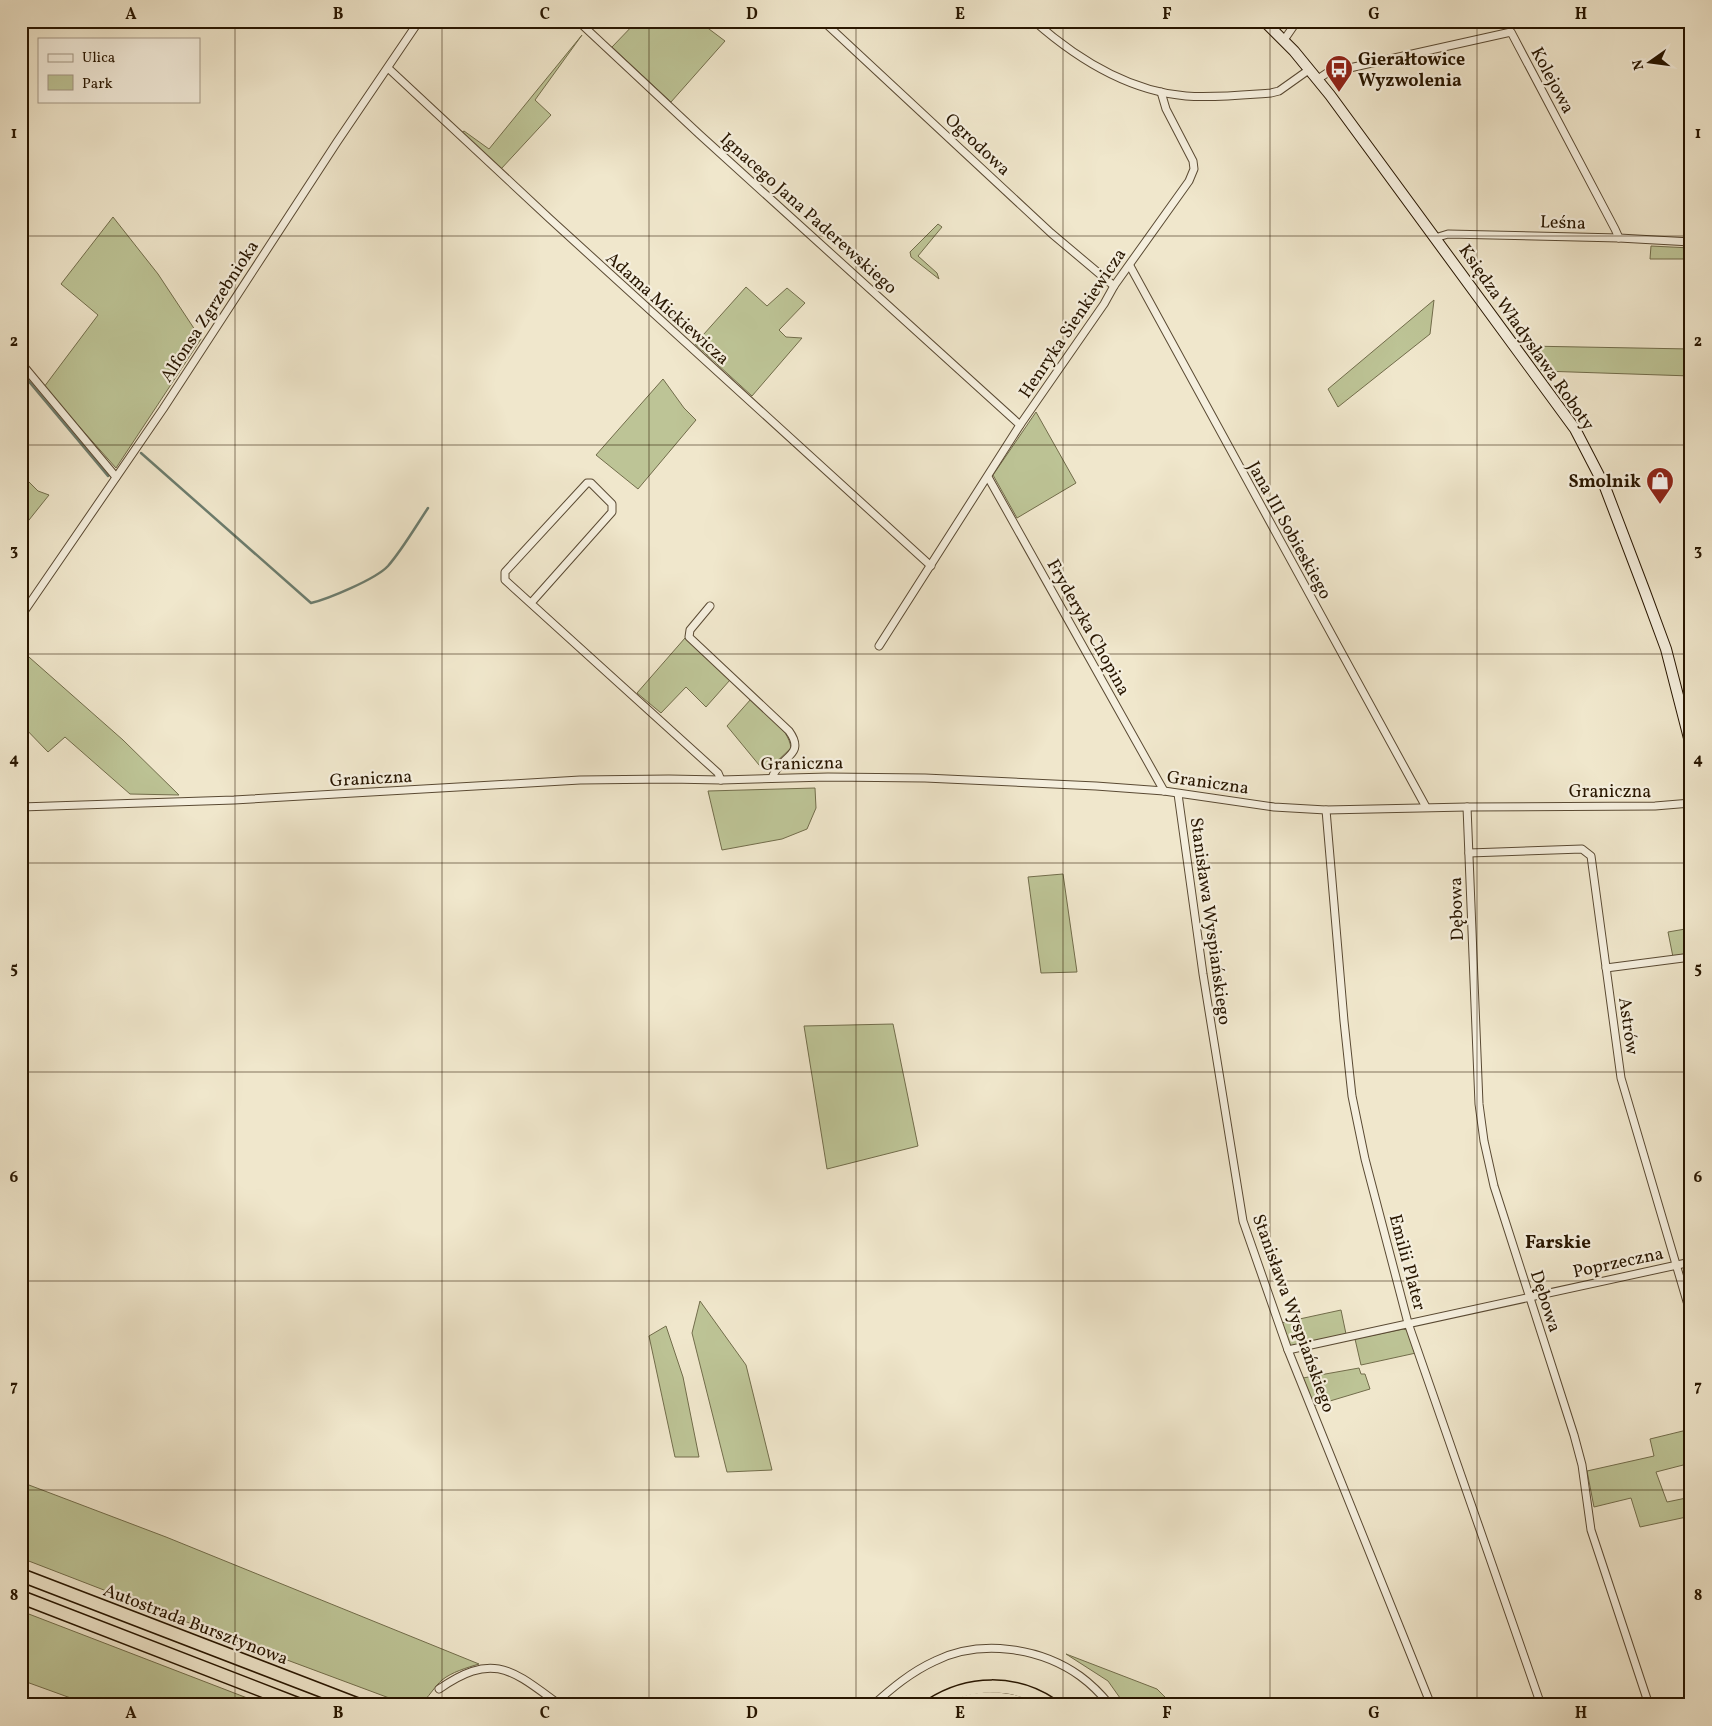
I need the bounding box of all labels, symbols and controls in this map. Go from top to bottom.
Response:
text: A [125,4,137,26]
text: B [333,4,344,26]
text: C [540,4,550,26]
text: D [746,4,758,26]
text: E [955,4,965,26]
text: F [1162,4,1172,26]
text: G [1368,4,1380,26]
text: H [1575,4,1587,26]
legend [38,38,200,102]
north arrow [1624,38,1674,88]
street label: Kolejowa [1524,43,1580,118]
text: Ulica [82,48,115,69]
place label: Gierałtowice Wyzwolenia [1358,48,1465,94]
bus stop icon: Gierałtowice Wyzwolenia [1324,54,1354,93]
text: N [1628,58,1649,72]
text: Park [82,74,113,95]
street label: Ogrodowa [938,108,1015,182]
text: 1 [11,123,17,145]
text: 1 [1695,123,1701,145]
street label: Ignacego Jana Paderewskiego [714,128,902,301]
street label: Leśna [1540,210,1586,237]
street label: Alfonsa Zgrzebnioka [155,236,266,388]
street label: Księdza Władysława Roboty [1452,240,1600,436]
street label: Henryka Sienkiewicza [1014,244,1133,404]
street label: Adama Mickiewicza [600,247,734,372]
text: 2 [10,331,18,353]
text: 2 [1694,331,1702,353]
street label: Jana III Sobieskiego [1240,457,1337,604]
shop icon: Smolnik [1645,466,1675,505]
place label: Smolnik [1568,470,1641,495]
text: 3 [10,540,18,562]
text: 3 [1694,540,1702,562]
street label: Fryderyka Chopina [1040,555,1136,701]
text: 4 [9,749,19,771]
text: 4 [1693,749,1703,771]
street label: Graniczna [761,751,844,778]
street label: Graniczna [329,765,413,794]
street label: Graniczna [1165,765,1250,802]
street label: Graniczna [1569,780,1651,805]
street label: Stanisława Wyspiańskiego [1183,816,1236,1027]
street label: Dębowa [1444,877,1471,941]
text: 5 [10,958,18,980]
text: 5 [1694,958,1702,980]
street label: Astrów [1611,996,1644,1057]
text: 6 [10,1167,19,1189]
text: 6 [1694,1167,1703,1189]
street label: Stanisława Wyspiańskiego [1245,1211,1340,1416]
street label: Emilii Plater [1382,1211,1432,1314]
district label: Farskie [1525,1230,1591,1256]
street label: Poprzeczna [1571,1242,1666,1285]
street label: Dębowa [1523,1267,1566,1336]
text: 7 [10,1376,18,1398]
text: 7 [1694,1376,1702,1398]
street label: Autostrada Bursztynowa [99,1579,292,1672]
text: 8 [10,1585,18,1607]
text: 8 [1694,1585,1702,1607]
text: A [125,1703,137,1725]
text: B [333,1703,344,1725]
text: C [540,1703,550,1725]
text: D [746,1703,758,1725]
text: E [955,1703,965,1725]
text: F [1162,1703,1172,1725]
text: G [1368,1703,1380,1725]
text: H [1575,1703,1587,1725]

